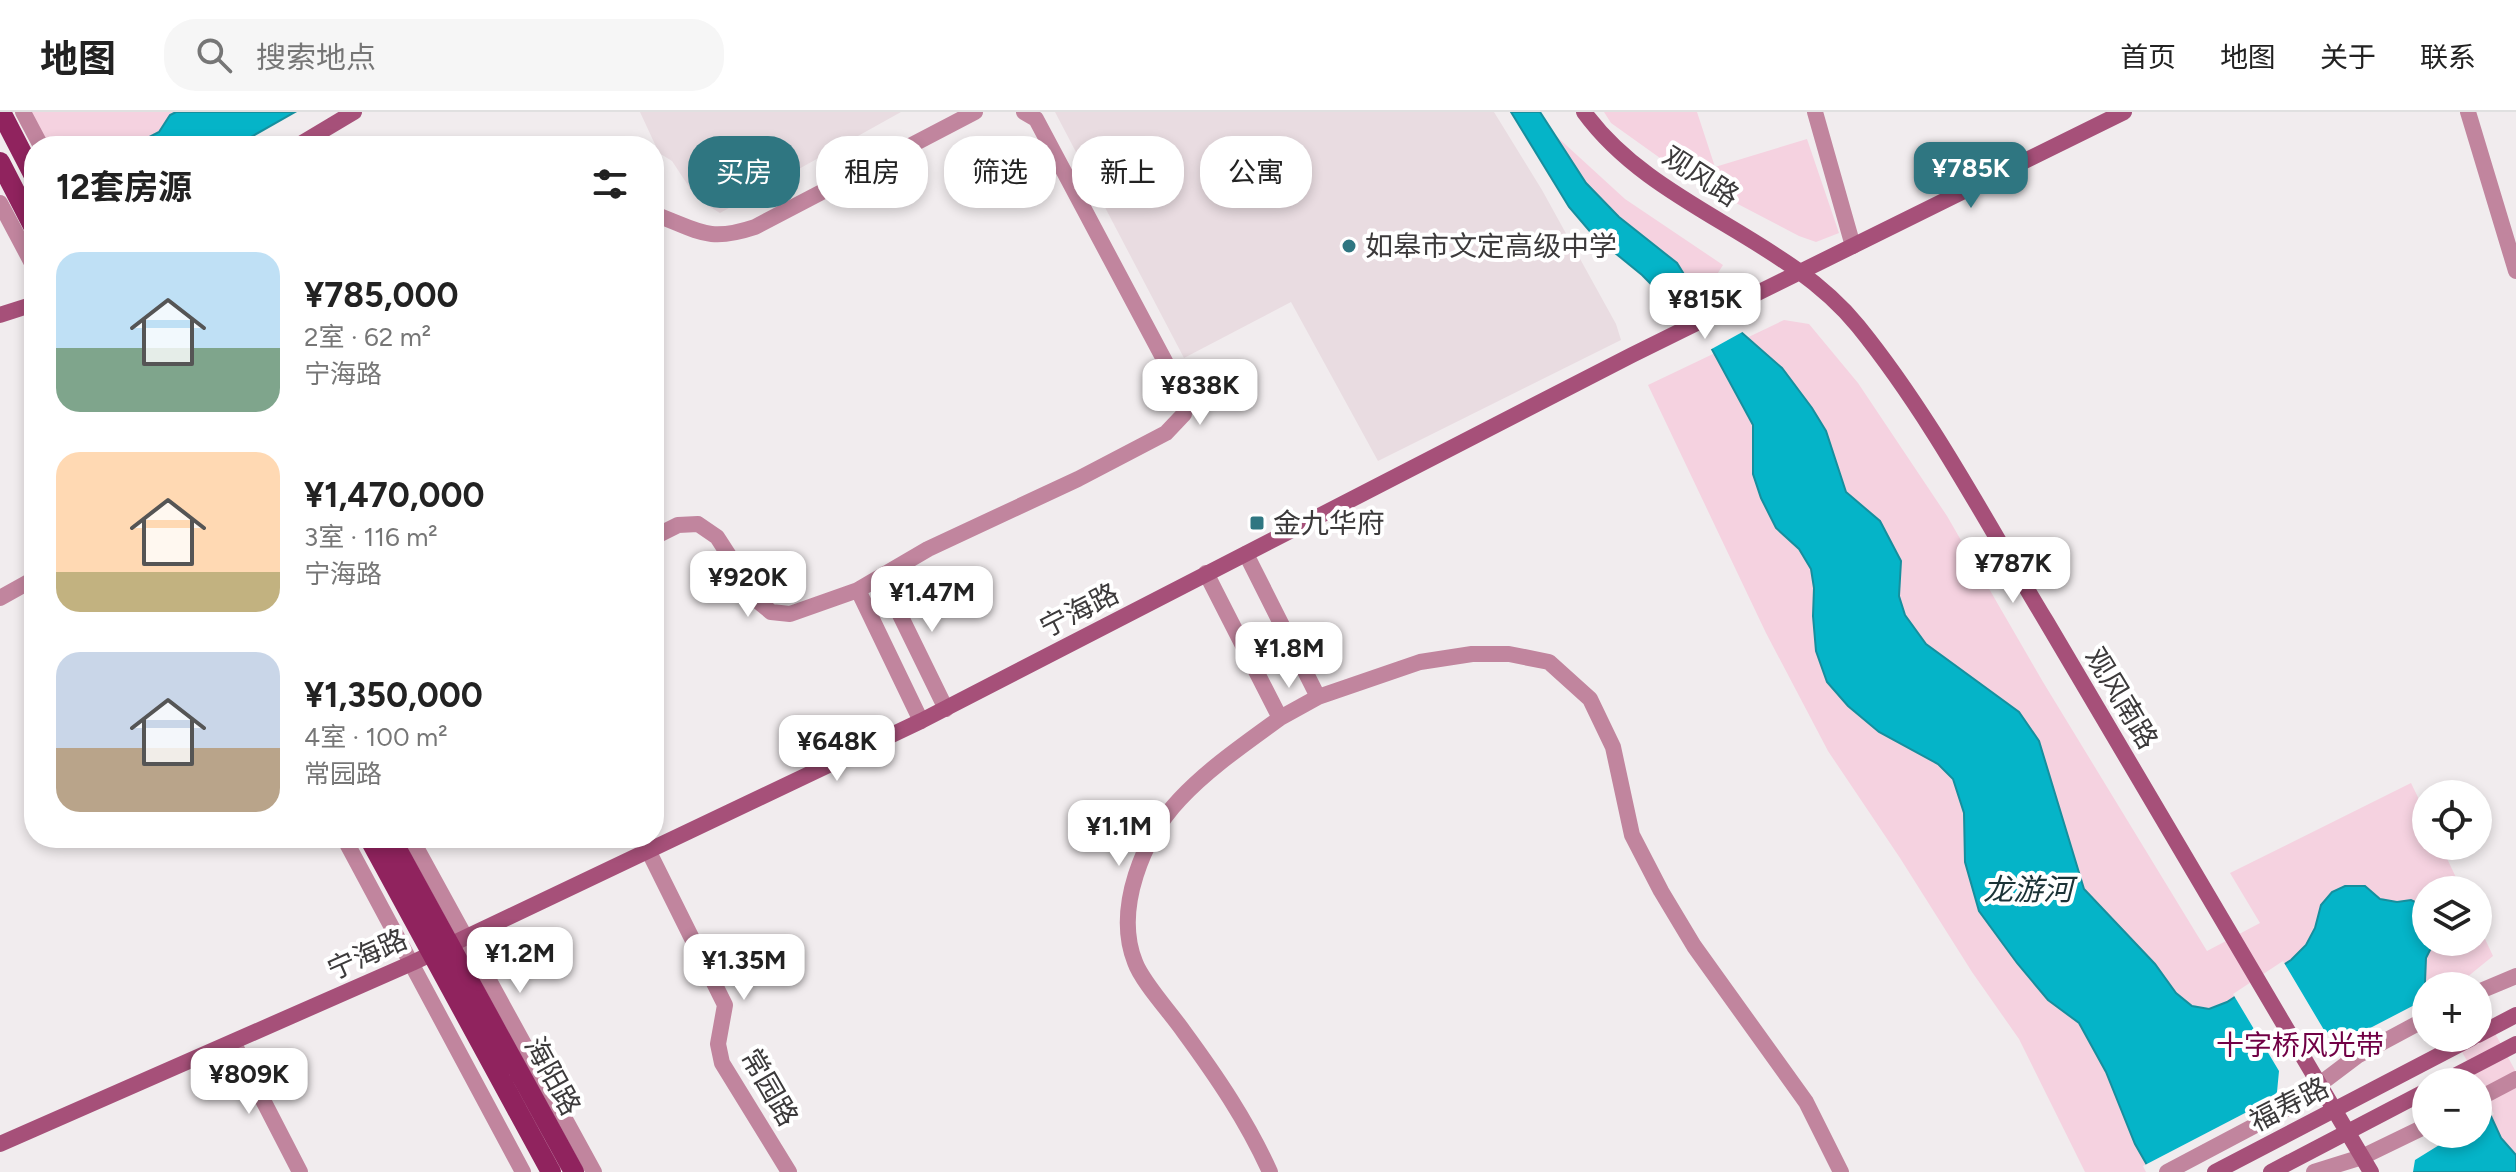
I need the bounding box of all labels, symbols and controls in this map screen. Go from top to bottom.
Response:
search box [164,19,724,91]
icon: search [192,33,236,77]
text: 地图 [40,36,116,82]
text: 搜索地点 [256,39,376,76]
text: 首页 [2120,40,2176,74]
text: 地图 [2220,40,2276,74]
text: 关于 [2320,40,2376,74]
text: 联系 [2420,40,2476,74]
chip: 买房 [688,136,800,208]
chip: 租房 [816,136,928,208]
chip: 筛选 [944,136,1056,208]
chip: 新上 [1072,136,1184,208]
chip: 公寓 [1200,136,1312,208]
street label: 观风路 [1657,139,1745,213]
pin: ¥785K [1915,142,2027,210]
text: ¥785K [1932,152,2010,184]
icon: filters [588,162,632,206]
text: 12套房源 [56,167,192,208]
place label: 如皋市文定高级中学 [1365,229,1617,263]
marker: 如皋市文定高级中学 [1340,237,1358,255]
pin: ¥815K [1649,273,1761,341]
text: ¥785,000 [304,275,459,316]
text: ¥815K [1668,283,1742,315]
icon: home [120,284,216,380]
text: 2室 · 62 m² [304,321,431,353]
text: 宁海路 [304,358,382,390]
pin: ¥838K [1144,359,1256,427]
text: ¥838K [1160,369,1240,401]
text: ¥1,470,000 [304,475,485,516]
icon: home [120,484,216,580]
place label: 金九华府 [1273,506,1385,540]
marker: 金九华府 [1248,514,1266,532]
text: 3室 · 116 m² [304,521,438,553]
pin: ¥787K [1957,537,2069,605]
text: ¥787K [1974,547,2052,579]
pin: ¥920K [692,551,804,619]
text: 宁海路 [304,558,382,590]
text: ¥920K [708,561,788,593]
pin: ¥1.47M [867,566,997,634]
text: ¥1.47M [889,576,975,608]
street label: 宁海路 [1034,576,1124,644]
pin: ¥1.8M [1233,622,1345,690]
text: ¥1.8M [1253,632,1325,664]
street label: 观风南路 [2079,641,2165,755]
text: ¥1,350,000 [304,675,483,716]
icon: home [120,684,216,780]
pin: ¥648K [781,715,893,783]
text: 4室 · 100 m² [304,721,448,753]
text: ¥648K [797,725,877,757]
text: 常园路 [304,758,382,790]
map controls [2412,780,2492,1148]
button: locate [2412,780,2492,860]
pin: ¥1.1M [1063,800,1175,868]
text: ¥1.1M [1086,810,1152,842]
water label: 龙游河 [1983,871,2078,908]
button: layers [2412,876,2492,956]
street label: 宁海路 [322,921,412,987]
pin: ¥1.2M [464,927,576,995]
pin: ¥1.35M [679,934,809,1002]
text: ¥1.2M [485,937,555,969]
text: ¥1.35M [702,944,786,976]
button: + [2412,972,2492,1052]
park label: 十字桥风光带 [2216,1028,2384,1062]
street label: 海阳路 [518,1031,588,1121]
street label: 常园路 [734,1042,806,1132]
pin: ¥809K [193,1048,305,1116]
text: ¥809K [209,1058,289,1090]
button: − [2412,1068,2492,1148]
street label: 福寿路 [2244,1070,2334,1138]

